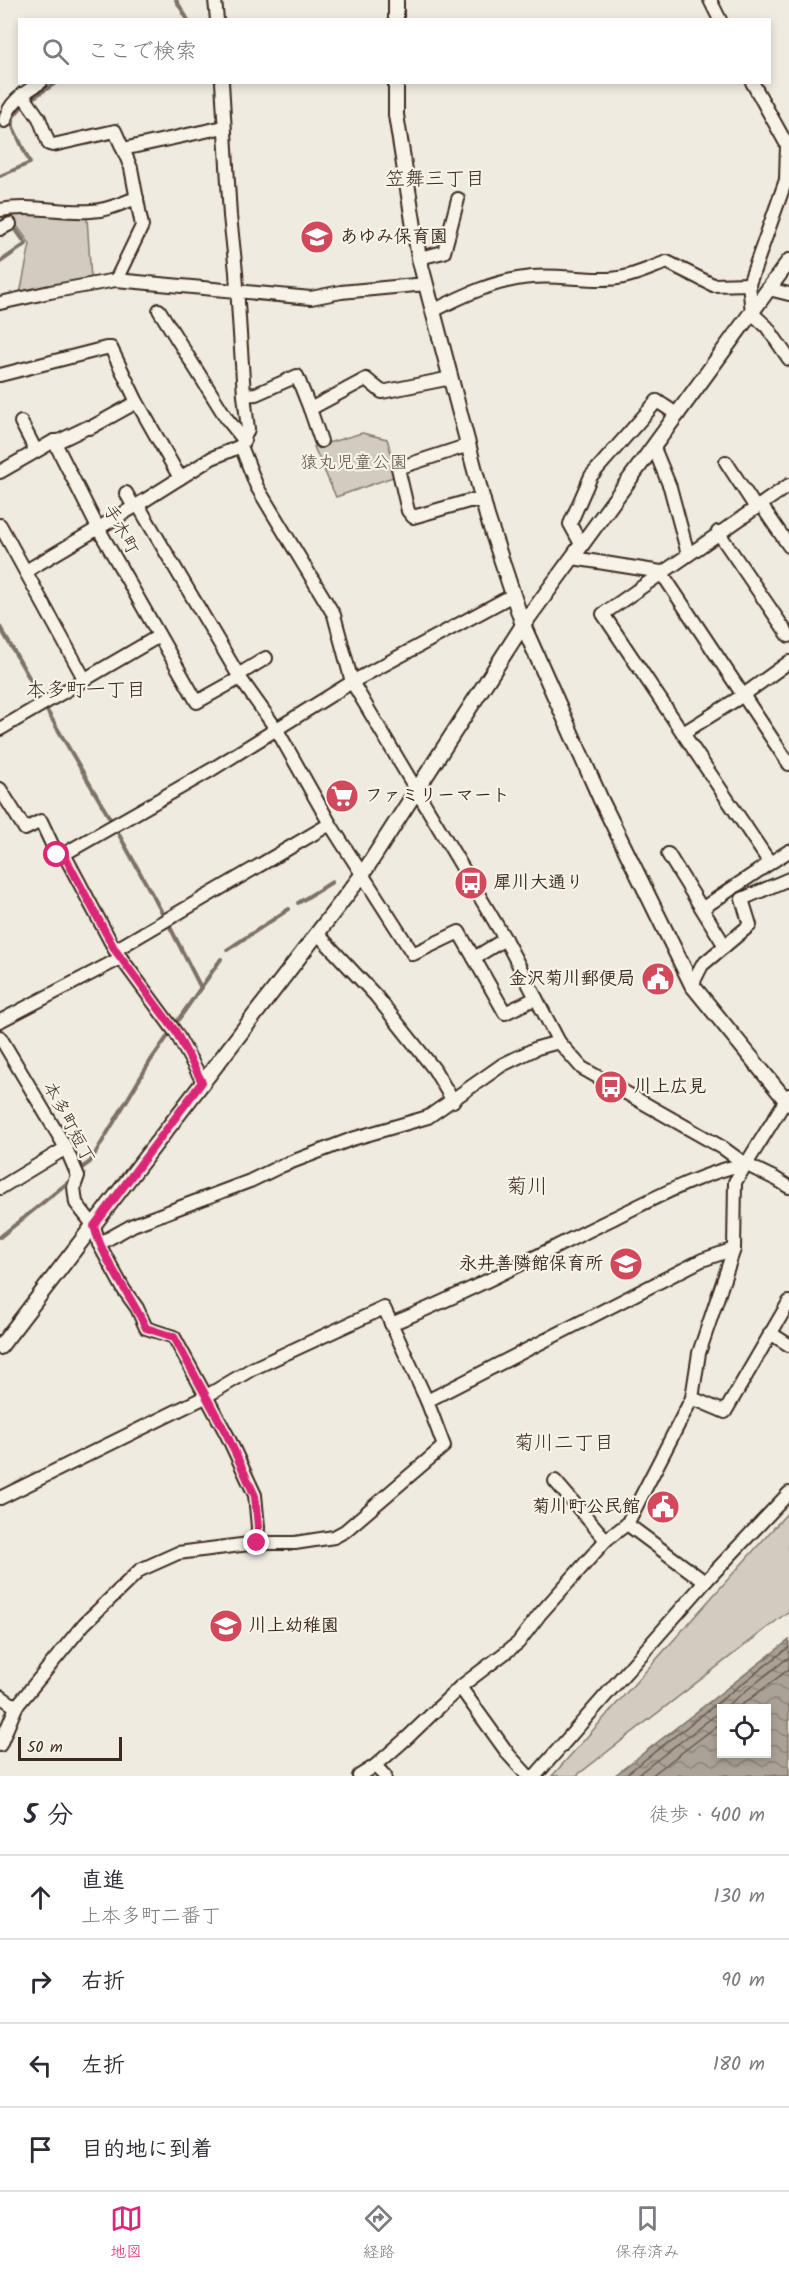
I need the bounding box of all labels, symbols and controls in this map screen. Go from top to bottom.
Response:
search box [18,18,771,84]
icon: search [39,35,72,68]
text: ここで検索 [87,35,197,70]
district label: 笠舞三丁目 [385,164,485,196]
school or university icon: あゆみ保育園 [299,219,335,255]
place label: あゆみ保育園 [340,223,448,252]
park label: 猿丸児童公園 [300,449,408,478]
street label: 手木町 [94,499,146,561]
district label: 本多町一丁目 [26,675,146,707]
supermarket icon: ファミリーマート [324,778,360,814]
place label: ファミリーマート [365,782,510,811]
route start [43,841,69,867]
bus stop icon: 犀川大通り [453,865,489,901]
place label: 犀川大通り [493,869,584,898]
public building icon: 金沢菊川郵便局 [640,961,676,997]
place label: 金沢菊川郵便局 [509,965,635,994]
bus stop icon: 川上広見 [593,1069,629,1105]
place label: 川上広見 [634,1073,706,1102]
street label: 本多町短丁 [34,1076,102,1170]
district label: 菊川 [506,1171,548,1204]
school or university icon: 永井善隣館保育所 [608,1246,644,1282]
place label: 永井善隣館保育所 [459,1250,603,1279]
district label: 菊川二丁目 [514,1428,614,1460]
public building icon: 菊川町公民館 [645,1489,681,1525]
place label: 菊川町公民館 [532,1493,640,1522]
route end [243,1529,269,1555]
school or university icon: 川上幼稚園 [208,1608,244,1644]
place label: 川上幼稚園 [249,1612,339,1641]
map controls [717,1704,771,1758]
button: locate [717,1704,771,1758]
scale bar [18,1734,122,1762]
text: 50 m [27,1735,63,1760]
text: 5 分 [24,1795,73,1837]
text: 徒歩 · 400 m [649,1800,765,1832]
text: 直進 [81,1864,125,1899]
icon: ahead [24,1881,57,1914]
text: 130 m [713,1881,765,1913]
text: 上本多町二番丁 [81,1901,221,1933]
icon: right [24,1965,57,1998]
text: 右折 [81,1965,125,2000]
text: 90 m [721,1965,765,1997]
icon: left [24,2049,57,2082]
text: 左折 [81,2049,125,2084]
text: 180 m [713,2049,765,2081]
icon: arrive [24,2133,57,2166]
text: 目的地に到着 [81,2133,213,2168]
tab: 地図 [110,2202,143,2265]
tab: 経路 [362,2202,395,2265]
tab: 保存済み [615,2202,679,2265]

